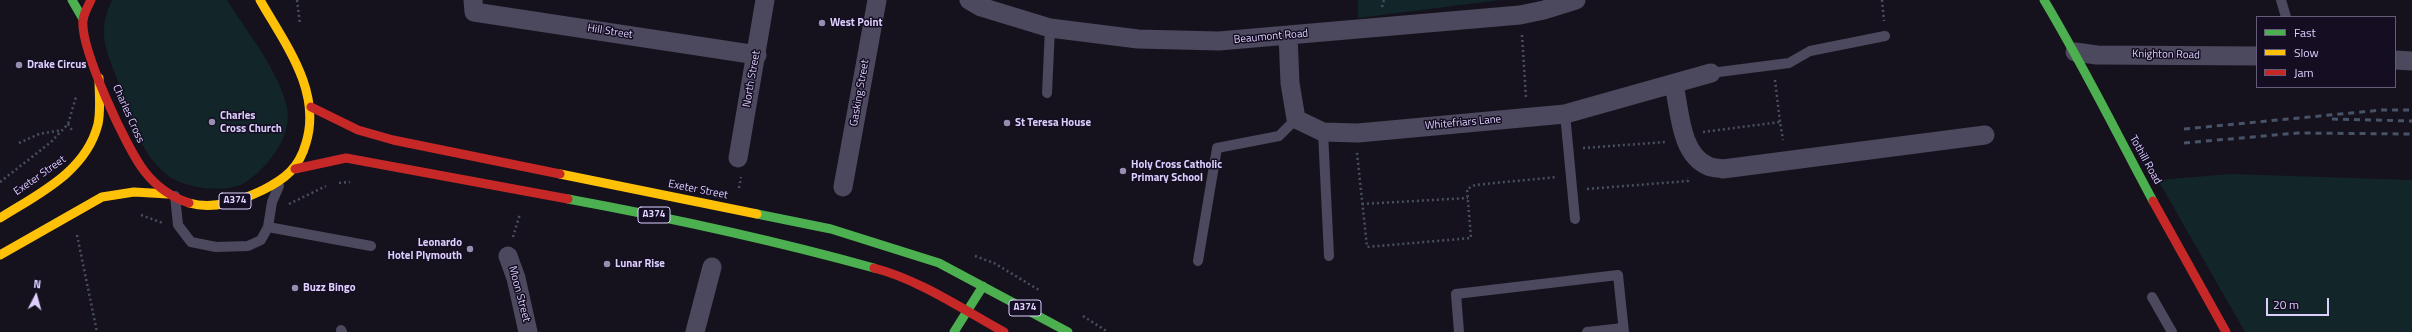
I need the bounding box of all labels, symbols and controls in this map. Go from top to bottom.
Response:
place label: West Point [830,16,883,30]
legend [2256,16,2396,88]
marker: West Point [817,18,827,28]
street label: Hill Street [586,22,634,42]
text: Fast [2294,23,2316,42]
street label: Beaumont Road [1233,27,1309,47]
text: Slow [2294,43,2319,62]
street label: Knighton Road [2132,48,2200,62]
street label: North Street [741,50,763,108]
place label: Drake Circus [27,58,86,72]
street label: Gasking Street [848,59,872,127]
marker: Drake Circus [14,60,24,70]
text: Jam [2294,63,2314,82]
street label: Charles Cross [109,83,147,145]
place label: Charles Cross Church [220,109,282,135]
street label: Whitefriars Lane [1424,113,1502,133]
place label: St Teresa House [1015,116,1091,130]
marker: Charles Cross Church [207,117,217,127]
marker: St Teresa House [1002,118,1012,128]
street label: Tothill Road [2126,133,2164,187]
street label: Exeter Street [11,153,69,199]
place label: Holy Cross Catholic Primary School [1131,158,1222,184]
marker: Holy Cross Catholic Primary School [1118,166,1128,176]
street label: Exeter Street [667,178,729,202]
road number: A374 [219,193,251,209]
road number: A374 [638,207,670,223]
place label: Leonardo Hotel Plymouth [388,236,462,262]
marker: Leonardo Hotel Plymouth [465,244,475,254]
place label: Lunar Rise [615,257,665,271]
marker: Lunar Rise [602,259,612,269]
street label: Moon Street [505,265,533,323]
north arrow [16,276,56,316]
text: N [33,276,42,292]
place label: Buzz Bingo [303,281,356,295]
marker: Buzz Bingo [290,283,300,293]
scale bar [2268,290,2331,316]
text: 20 m [2273,295,2299,314]
road number: A374 [1009,300,1041,316]

